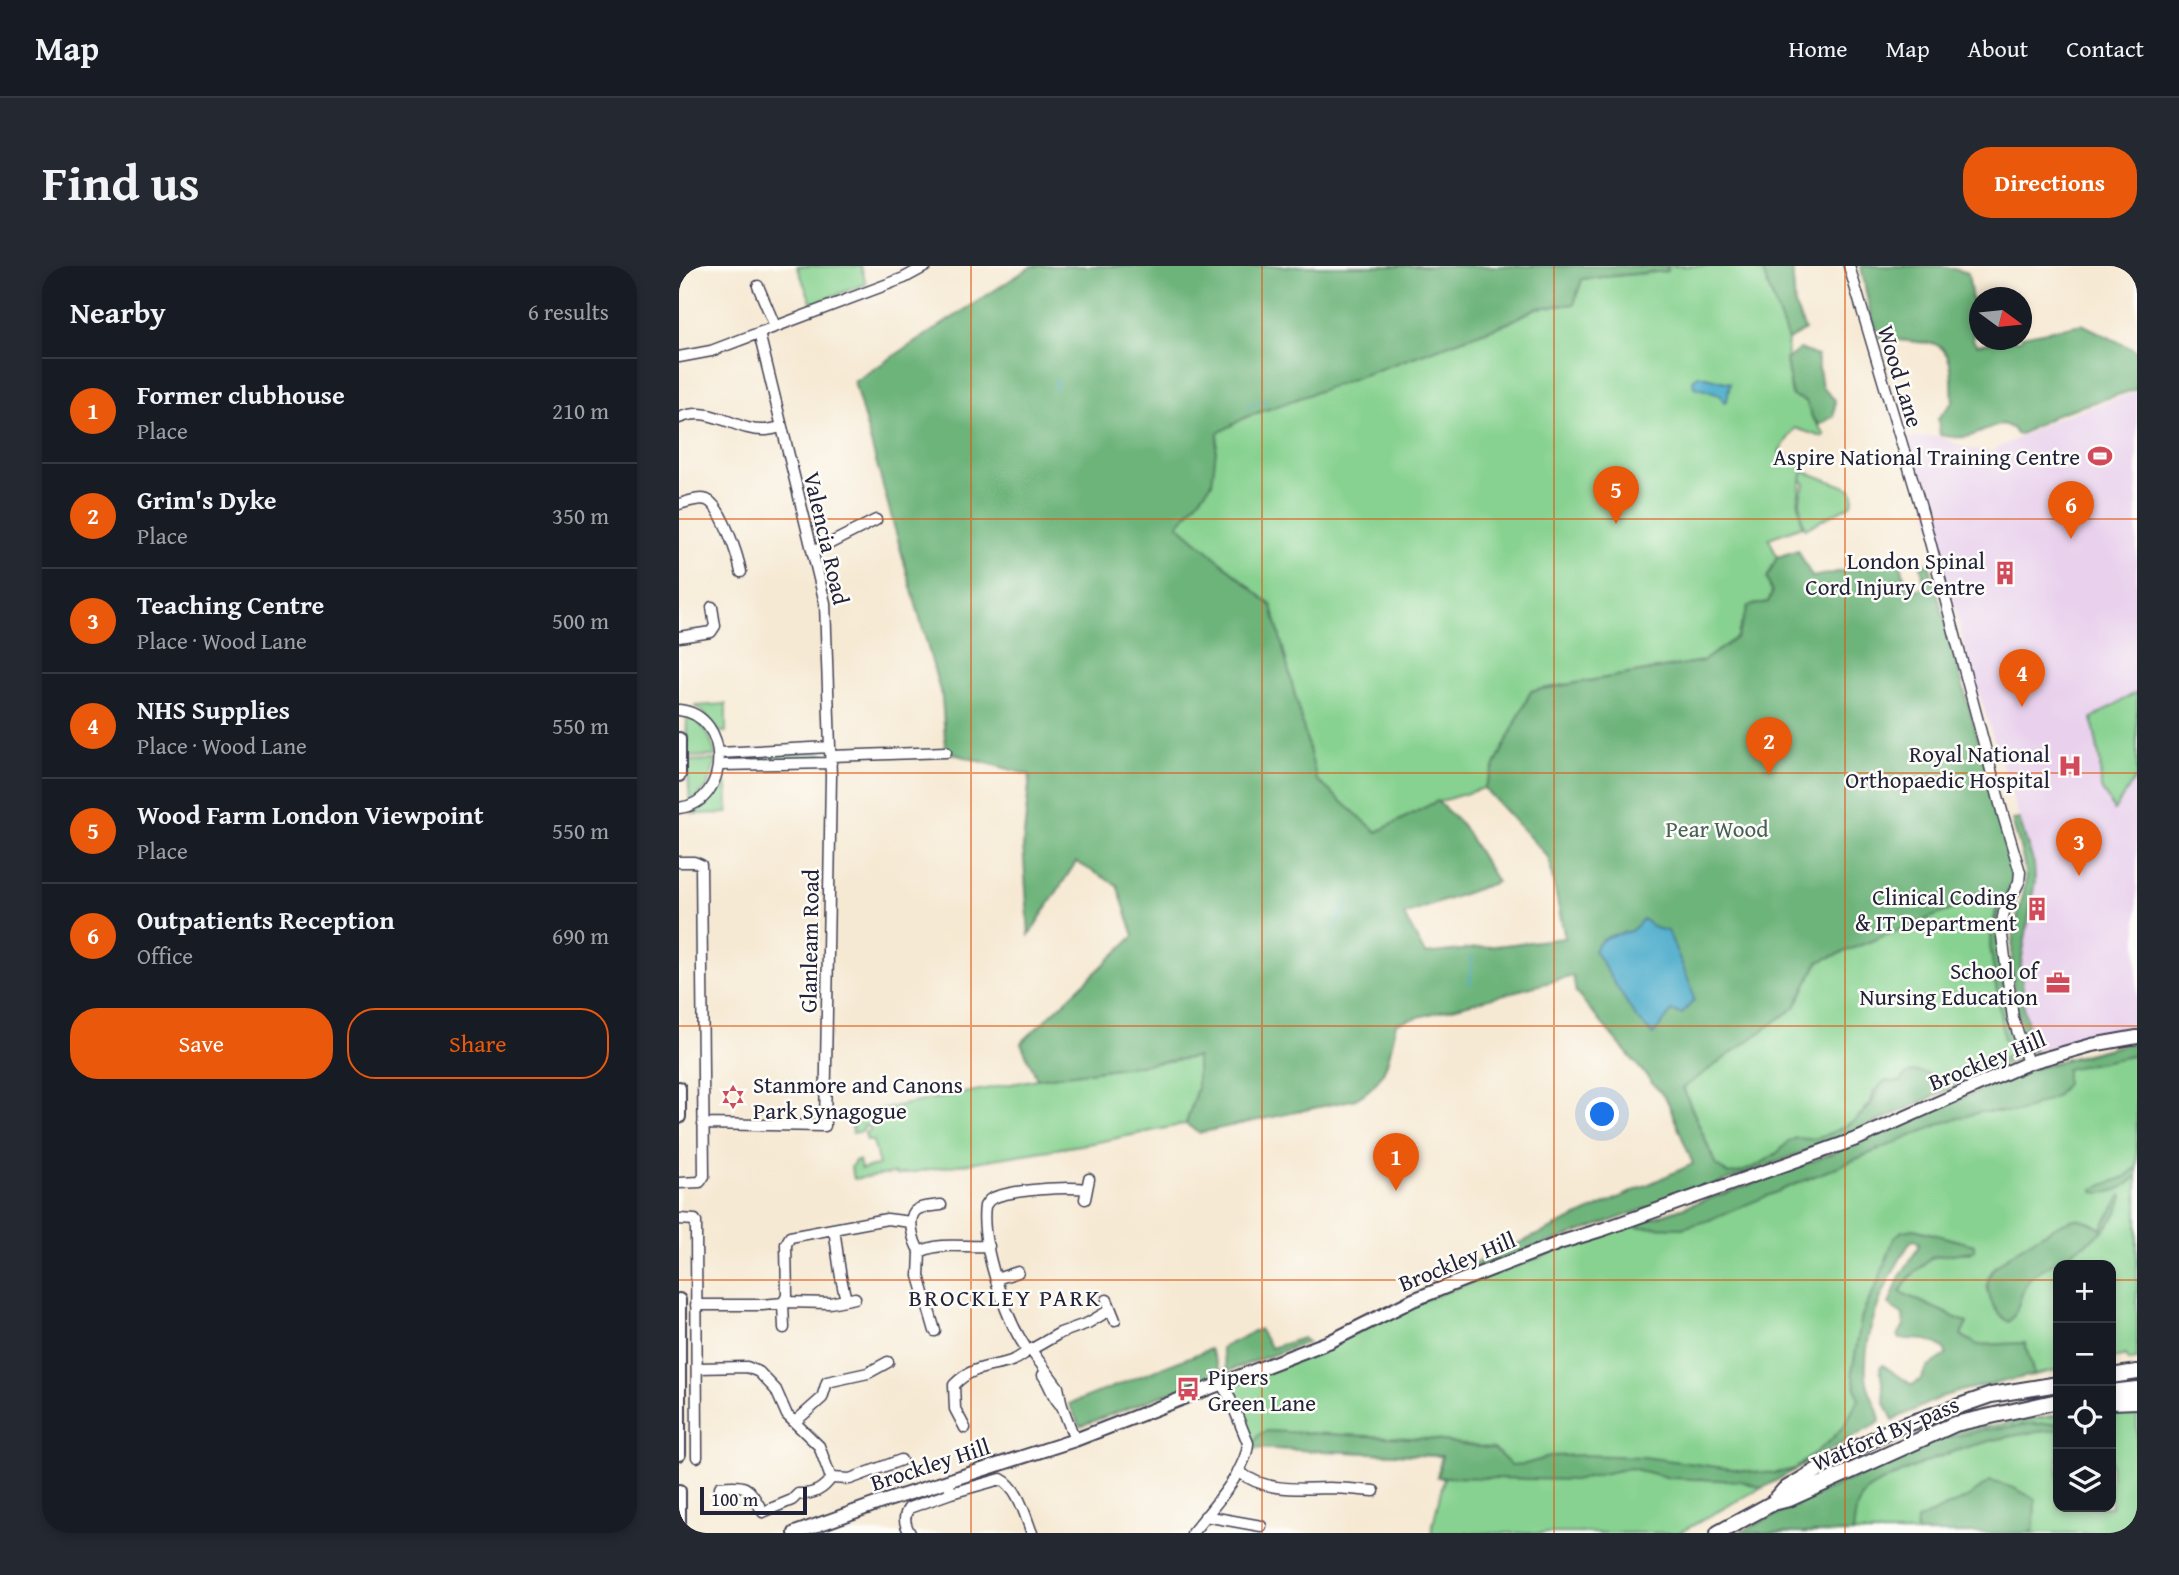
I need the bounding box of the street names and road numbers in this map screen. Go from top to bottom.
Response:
street label: Wood Lane [1870,321,1932,431]
street label: Valencia Road [796,468,858,608]
street label: Glanleam Road [791,868,827,1013]
street label: Brockley Hill [1923,1022,2051,1098]
street label: Brockley Hill [1393,1223,1521,1299]
street label: Watford By-pass [1806,1387,1964,1479]
street label: Brockley Hill [866,1429,994,1499]

